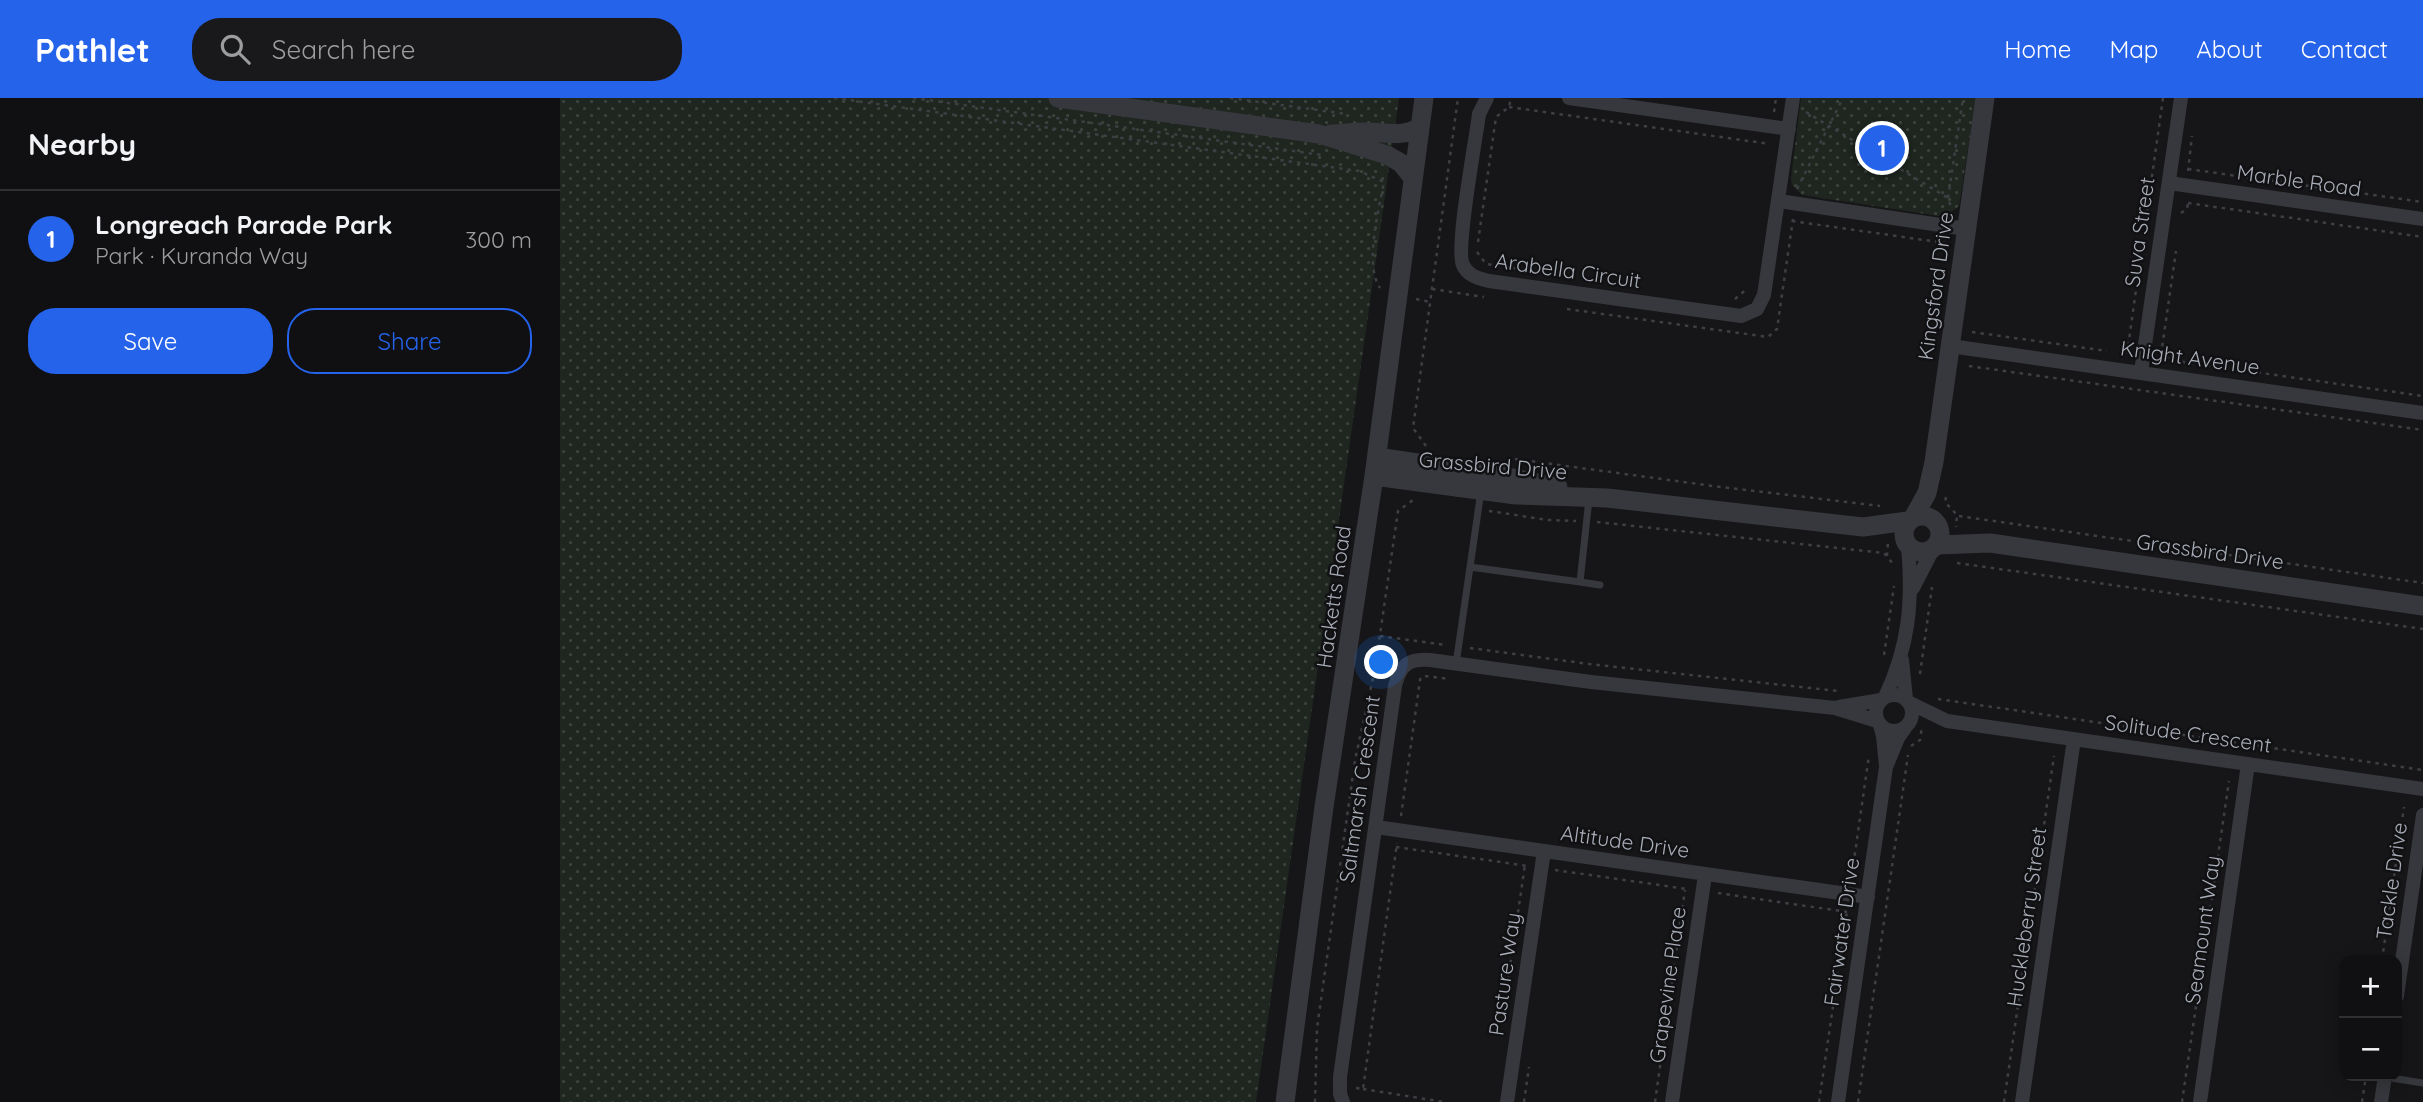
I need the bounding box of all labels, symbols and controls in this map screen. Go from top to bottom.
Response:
search box [192,18,682,81]
text: Pathlet [35,29,150,70]
icon: search [216,30,254,68]
text: Search here [272,33,415,66]
text: Home [2004,34,2071,64]
text: Map [2109,34,2158,64]
text: About [2196,34,2263,64]
text: Contact [2301,34,2388,64]
pin: 1 [1859,122,1905,174]
text: Nearby [28,125,136,163]
street label: Marble Road [2235,158,2363,202]
street label: Suva Street [2118,175,2160,288]
text: Longreach Parade Park [95,208,393,241]
street label: Kingsford Drive [1912,210,1958,362]
text: 1 [47,225,55,254]
text: 300 m [465,225,532,254]
text: Park · Kuranda Way [95,241,308,270]
street label: Arabella Circuit [1493,247,1643,293]
button: Save [28,308,273,374]
button: Share [287,308,532,374]
street label: Knight Avenue [2119,334,2261,380]
street label: Grassbird Drive [1418,446,1568,484]
street label: Hacketts Road [1310,524,1356,670]
street label: Grassbird Drive [2135,528,2286,574]
your location [1364,645,1398,679]
street label: Saltmarsh Crescent [1333,694,1385,884]
street label: Solitude Crescent [2103,708,2273,758]
street label: Altitude Drive [1559,819,1691,863]
street label: Tackle Drive [2370,821,2412,941]
street label: Huckleberry Street [2001,825,2052,1008]
street label: Seamount Way [2179,854,2225,1006]
street label: Fairwater Drive [1818,856,1864,1008]
street label: Grapevine Place [1643,905,1691,1065]
street label: Pasture Way [1483,911,1526,1037]
map controls [2339,955,2402,1081]
button: + [2339,955,2402,1018]
button: − [2339,1018,2402,1081]

